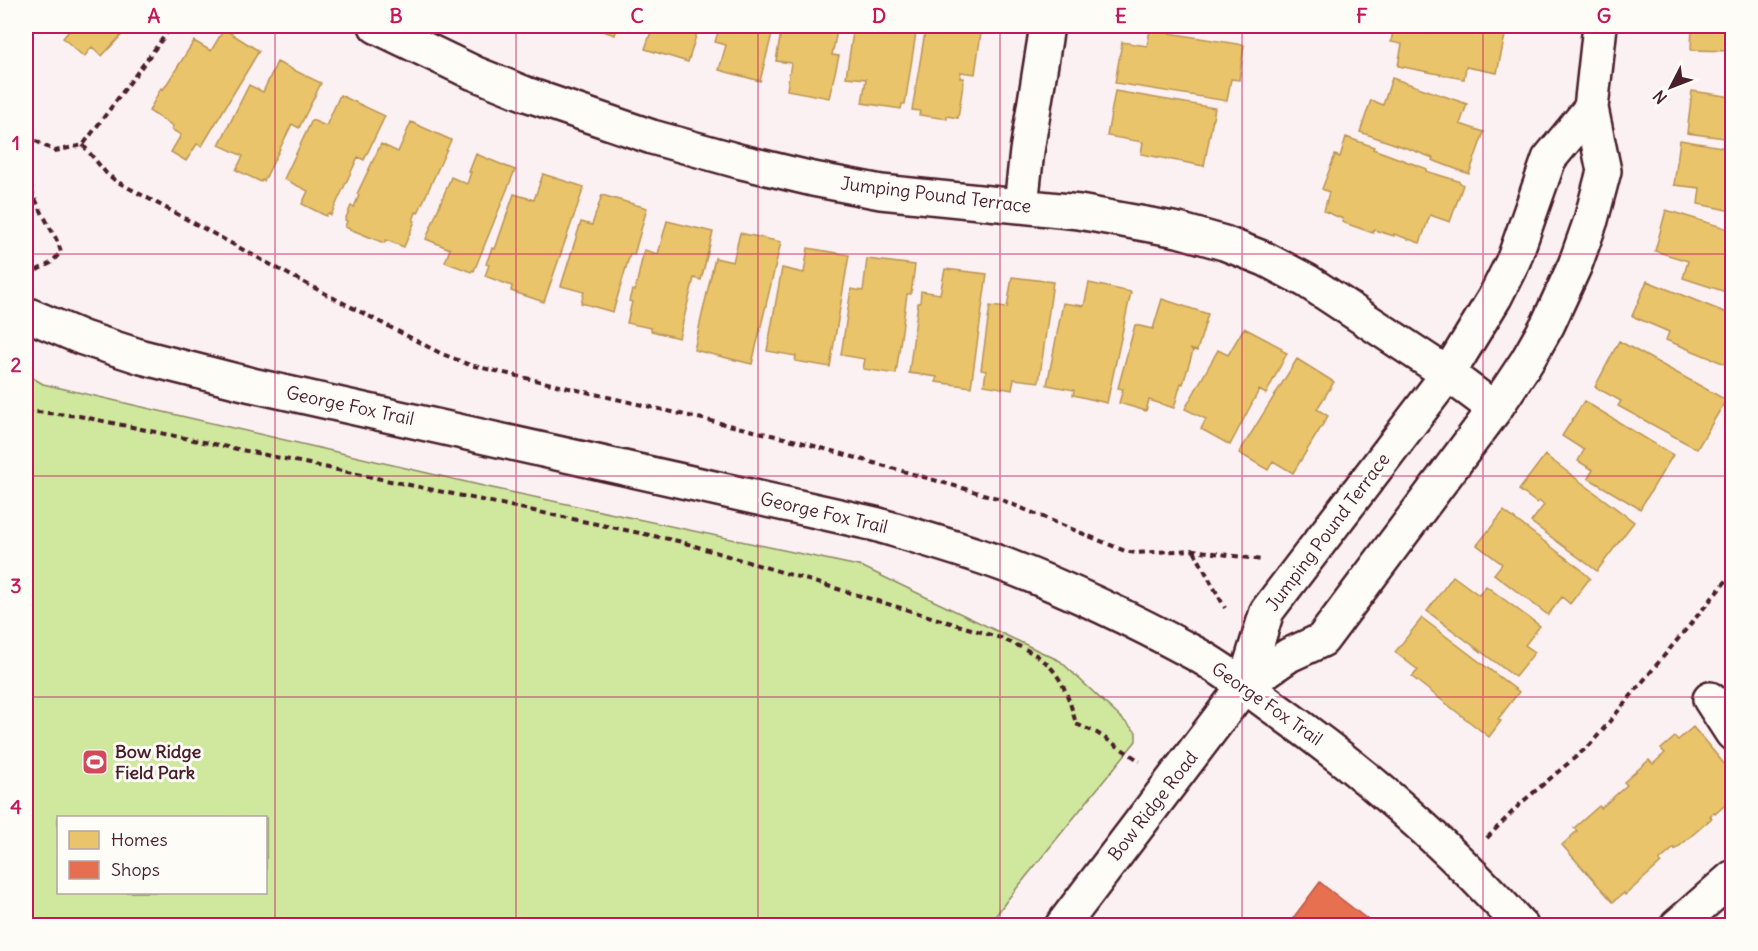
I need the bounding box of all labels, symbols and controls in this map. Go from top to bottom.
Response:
text: A [148,3,161,28]
text: B [389,3,403,28]
text: C [630,3,644,28]
text: D [872,3,886,28]
text: E [1115,3,1127,28]
text: F [1356,3,1368,28]
text: G [1597,3,1611,28]
north arrow [1641,57,1701,117]
text: N [1649,86,1671,108]
text: 1 [12,130,20,155]
street label: Jumping Pound Terrace [839,171,1033,218]
text: 2 [11,352,22,377]
street label: George Fox Trail [284,381,416,430]
street label: Jumping Pound Terrace [1261,448,1395,615]
street label: George Fox Trail [758,487,890,538]
text: 3 [10,573,22,598]
street label: George Fox Trail [1207,657,1327,750]
place label: Bow Ridge Field Park [115,740,201,784]
street label: Bow Ridge Road [1103,746,1203,865]
sports icon: Bow Ridge Field Park [80,747,110,777]
text: 4 [10,794,22,819]
legend [57,816,267,894]
text: Homes [111,828,168,851]
text: Shops [111,858,160,881]

